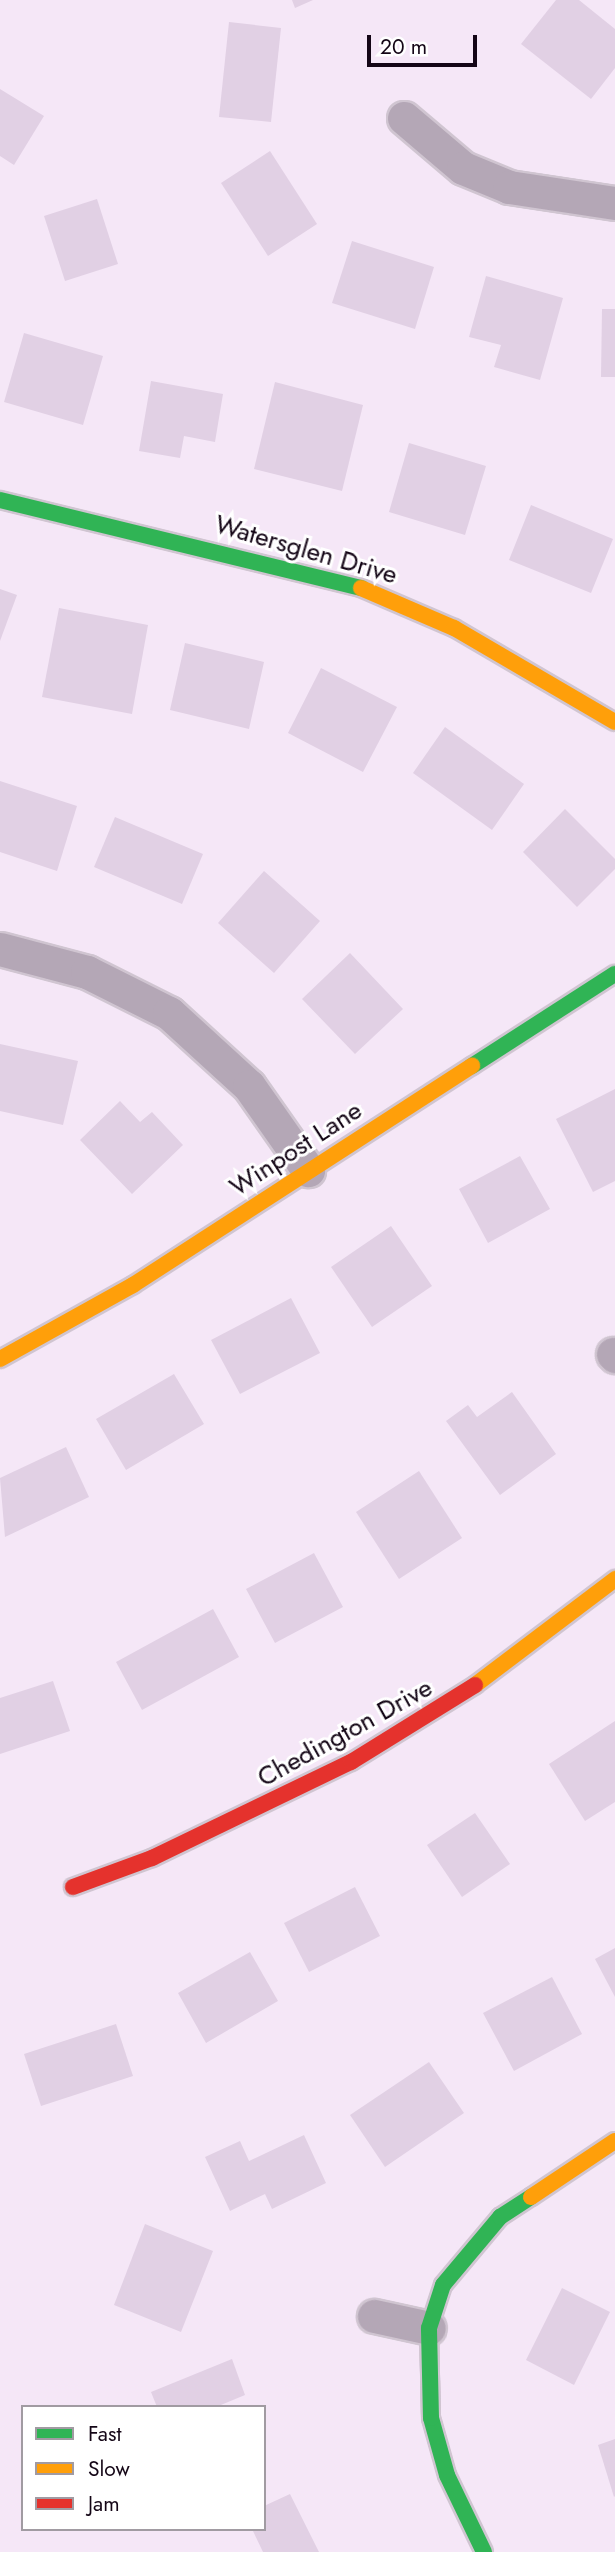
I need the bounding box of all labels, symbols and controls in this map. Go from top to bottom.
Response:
scale bar [370,21,480,65]
text: 20 m [380,32,427,62]
street label: Watersglen Drive [211,509,401,591]
street label: Winpost Lane [224,1095,368,1203]
street label: Chedington Drive [252,1672,438,1794]
legend [21,2405,266,2531]
text: Fast [88,2419,121,2449]
text: Slow [88,2454,130,2484]
text: Jam [88,2489,120,2519]

